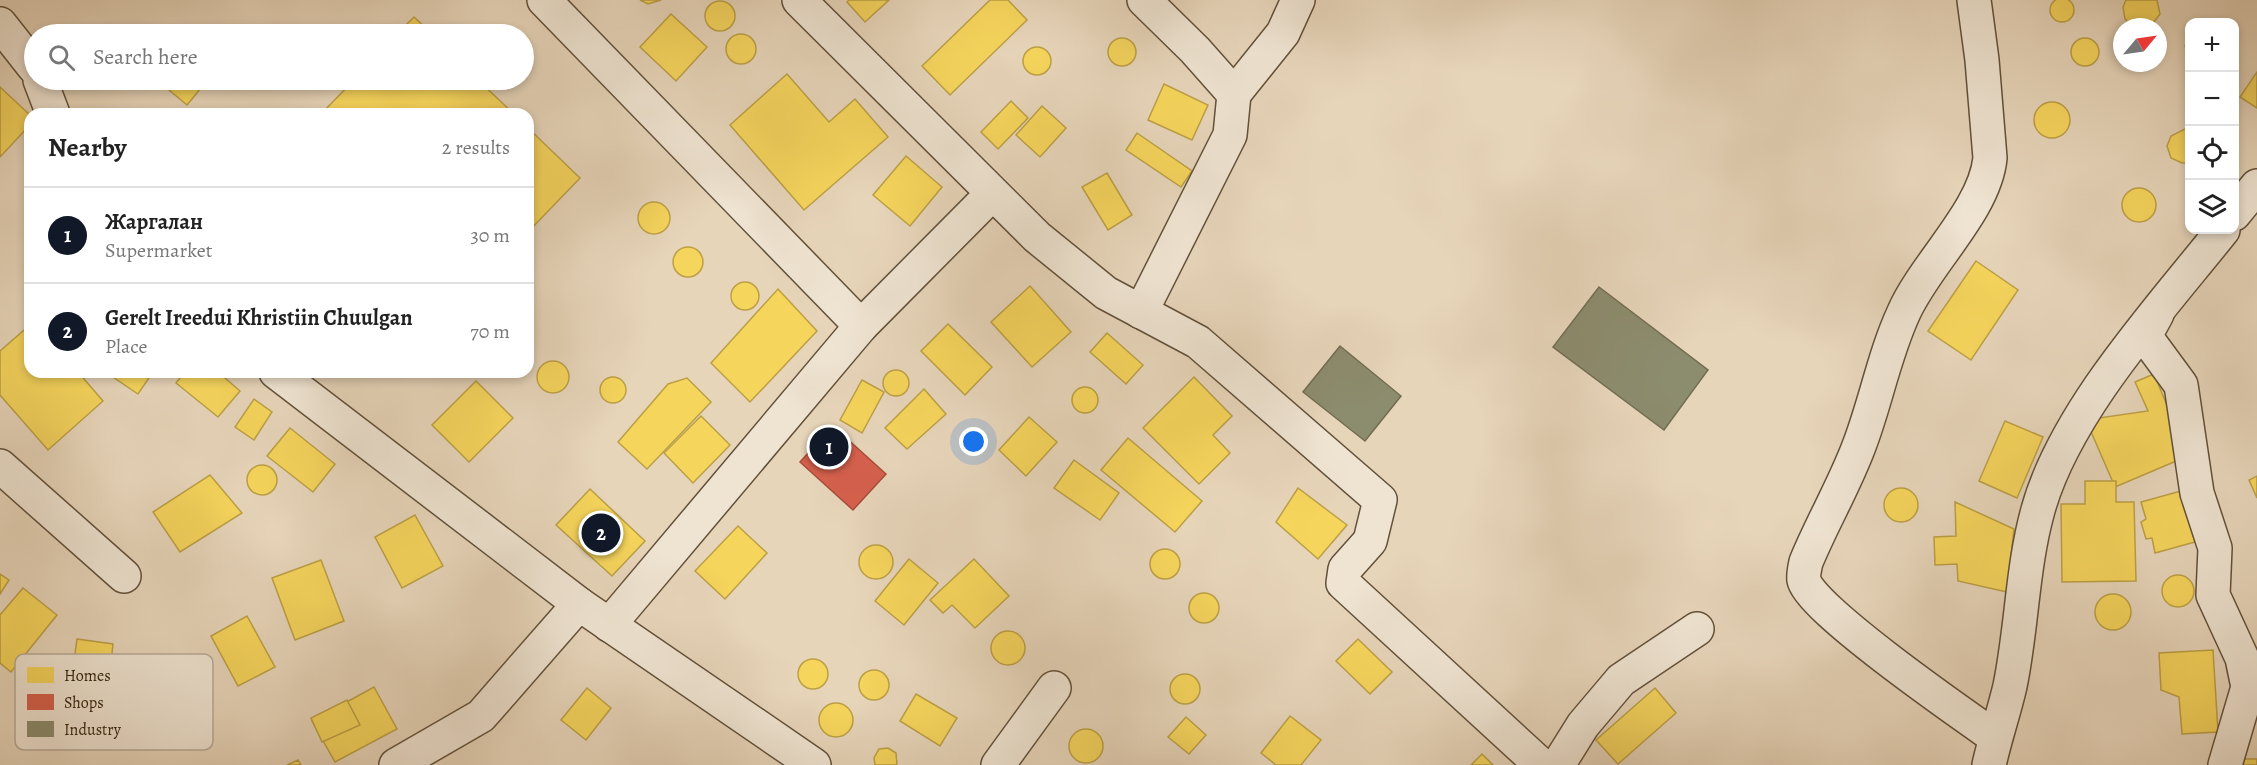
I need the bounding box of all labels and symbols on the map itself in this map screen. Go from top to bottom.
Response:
north arrow [2113,18,2167,72]
pin: 1 [810,424,848,470]
your location [959,427,988,456]
pin: 2 [582,510,620,556]
legend [15,654,213,750]
text: Homes [64,665,111,687]
text: Shops [64,692,104,714]
text: Industry [64,719,122,741]

